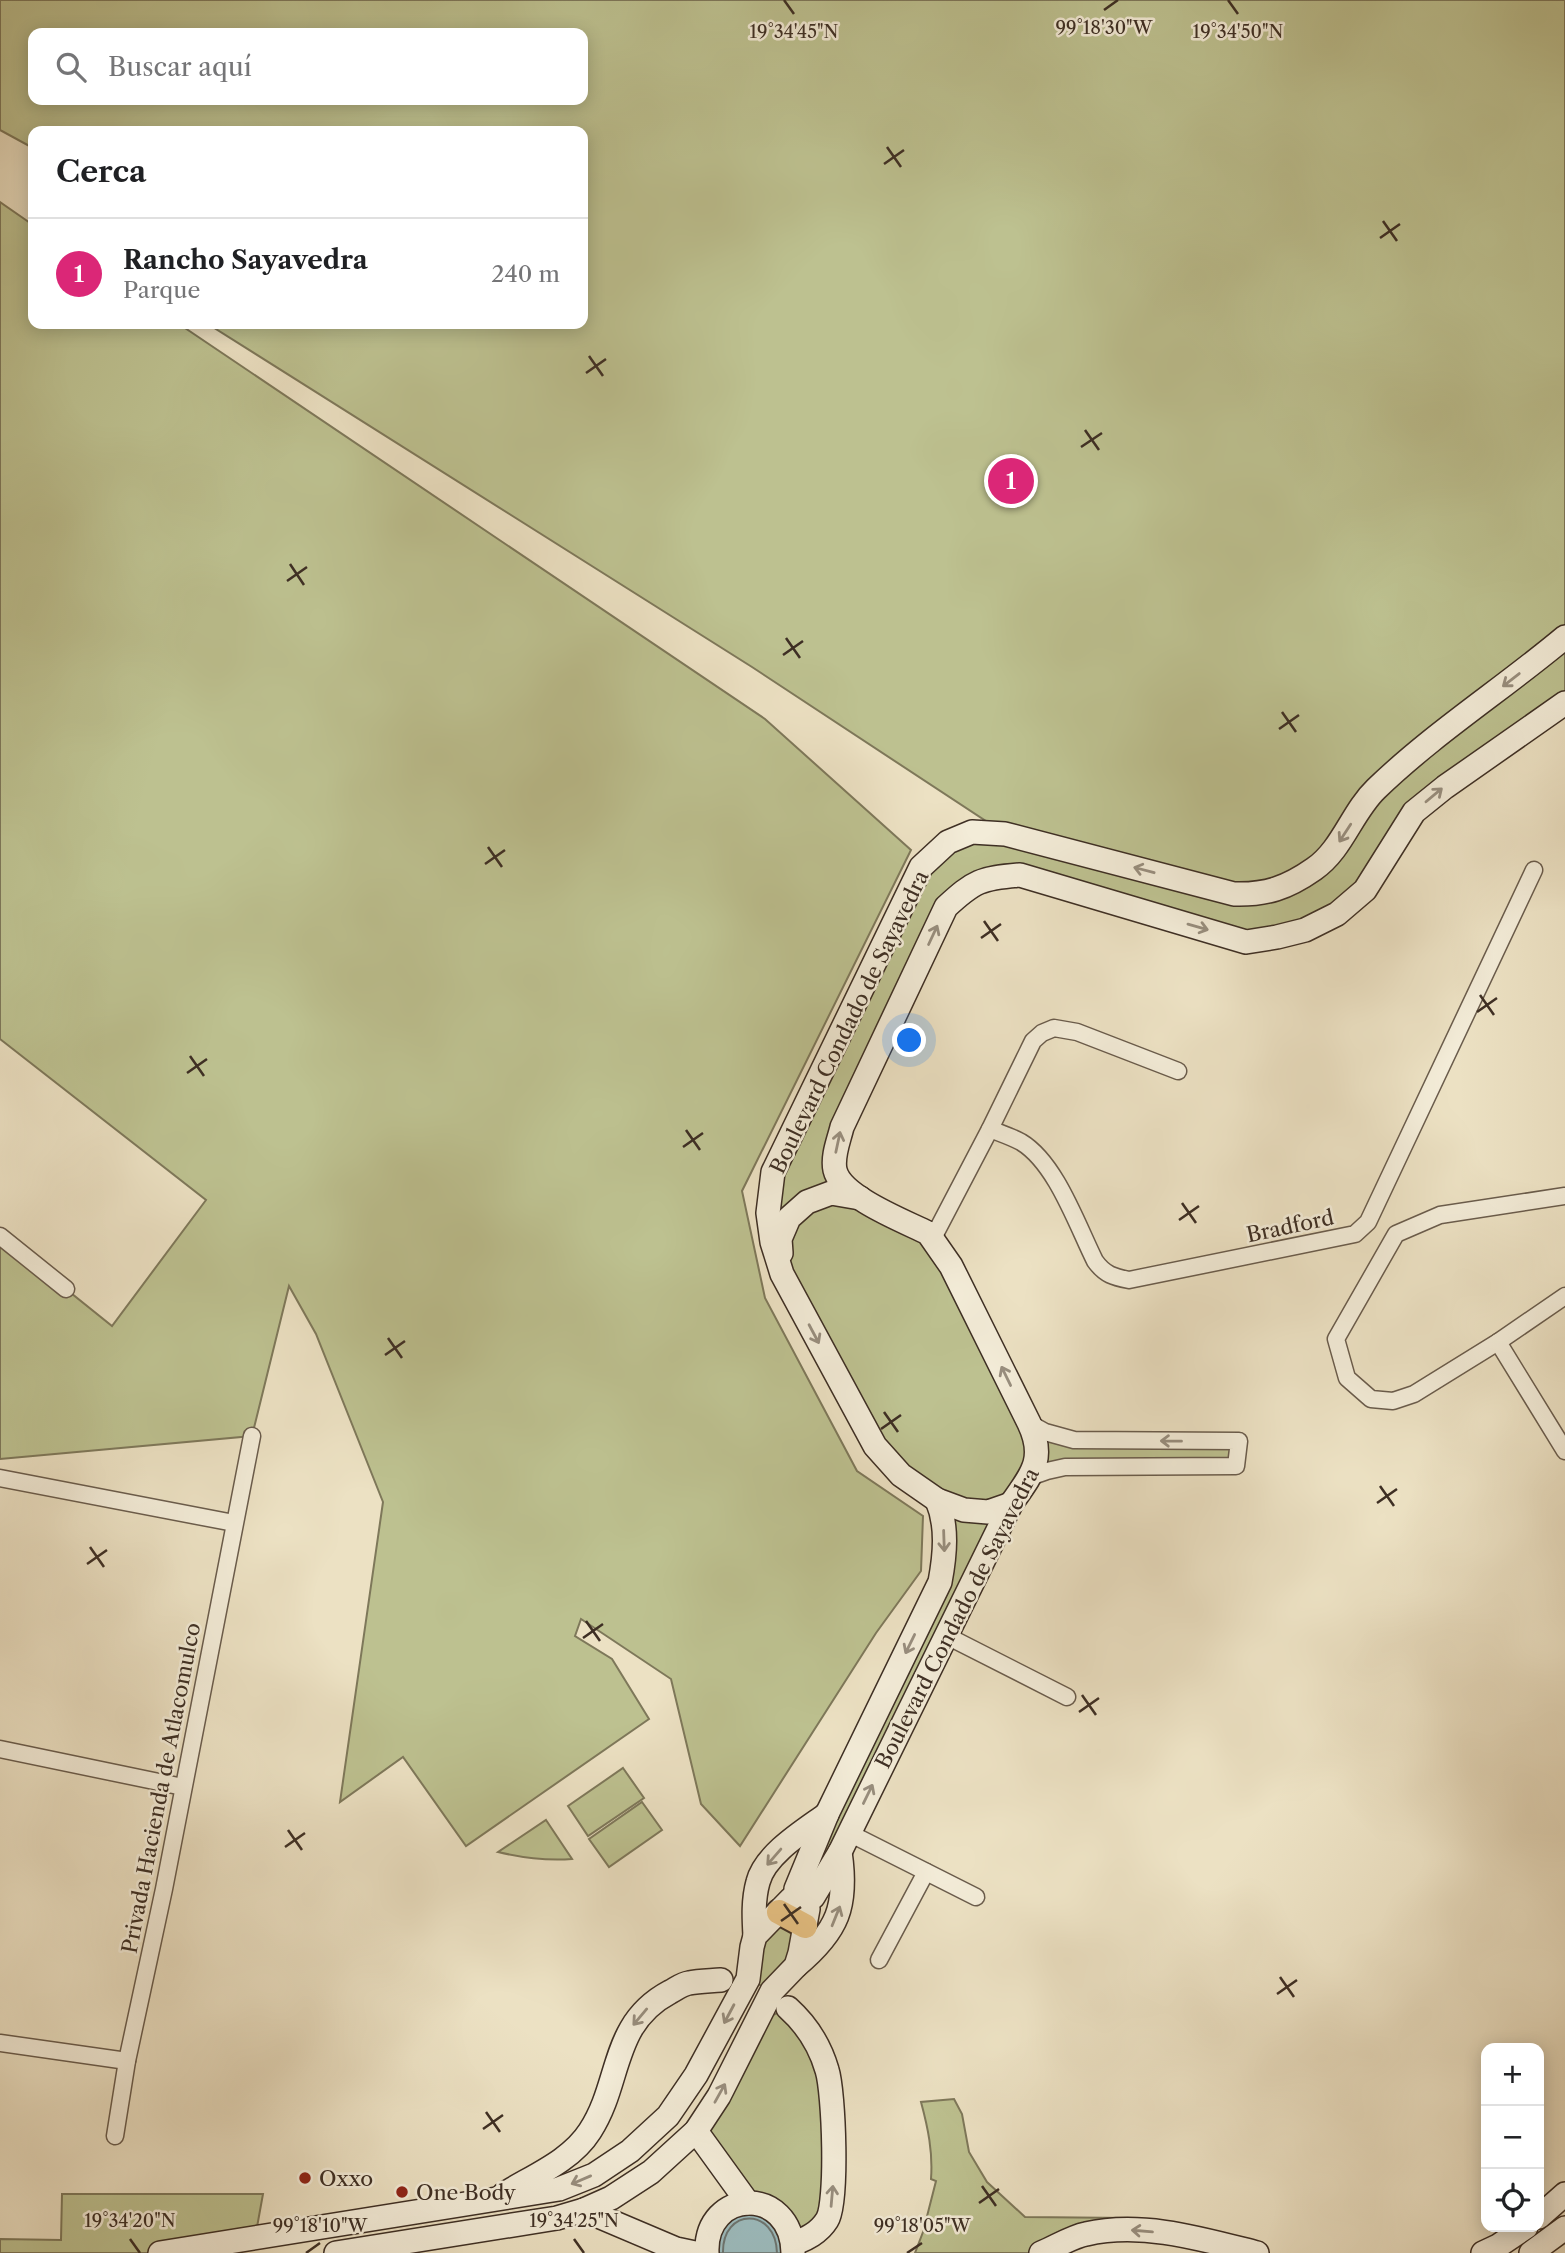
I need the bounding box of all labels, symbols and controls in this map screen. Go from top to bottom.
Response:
text: 99°18'30"W [1056,17,1154,39]
text: 19°34'45"N [750,21,839,43]
text: 19°34'50"N [1193,21,1284,43]
search box [28,28,588,105]
icon: search [52,48,90,86]
text: Buscar aquí [108,51,252,83]
text: Cerca [56,153,146,190]
text: Rancho Sayavedra [123,244,368,276]
text: 1 [74,260,84,288]
text: 240 m [491,260,560,288]
text: Parque [123,276,200,304]
pin: 1 [988,455,1034,507]
one-way arrow [1503,672,1521,687]
one-way arrow [1425,787,1443,803]
one-way arrow [1338,822,1352,842]
one-way arrow [1133,863,1156,876]
street label: Boulevard Condado de Sayavedra [765,866,934,1178]
one-way arrow [1187,922,1209,935]
one-way arrow [927,925,940,947]
your location [892,1023,926,1057]
one-way arrow [832,1131,846,1154]
street label: Bradford [1244,1205,1336,1247]
one-way arrow [808,1323,822,1343]
one-way arrow [998,1366,1012,1387]
one-way arrow [1160,1434,1183,1448]
street label: Boulevard Condado de Sayavedra [870,1463,1044,1773]
one-way arrow [937,1529,951,1552]
street label: Privada Hacienda de Atlacomulco [117,1621,205,1955]
one-way arrow [903,1633,916,1654]
one-way arrow [862,1784,875,1805]
one-way arrow [766,1848,782,1866]
one-way arrow [830,1906,843,1927]
one-way arrow [722,2003,735,2024]
one-way arrow [632,2007,648,2025]
map controls [1481,2043,1544,2232]
button: + [1481,2043,1544,2106]
one-way arrow [713,2083,727,2103]
button: − [1481,2106,1544,2169]
place label: Oxxo [319,2166,373,2191]
button: locate [1481,2169,1544,2232]
marker: Oxxo [297,2170,313,2186]
one-way arrow [571,2175,593,2188]
place label: One Body [416,2180,516,2205]
marker: One Body [394,2184,410,2200]
one-way arrow [825,2185,838,2208]
text: 19°34'20"N [84,2210,176,2232]
text: 19°34'25"N [529,2210,619,2232]
text: 99°18'10"W [273,2215,369,2237]
text: 99°18'05"W [874,2215,972,2237]
one-way arrow [1131,2224,1154,2237]

